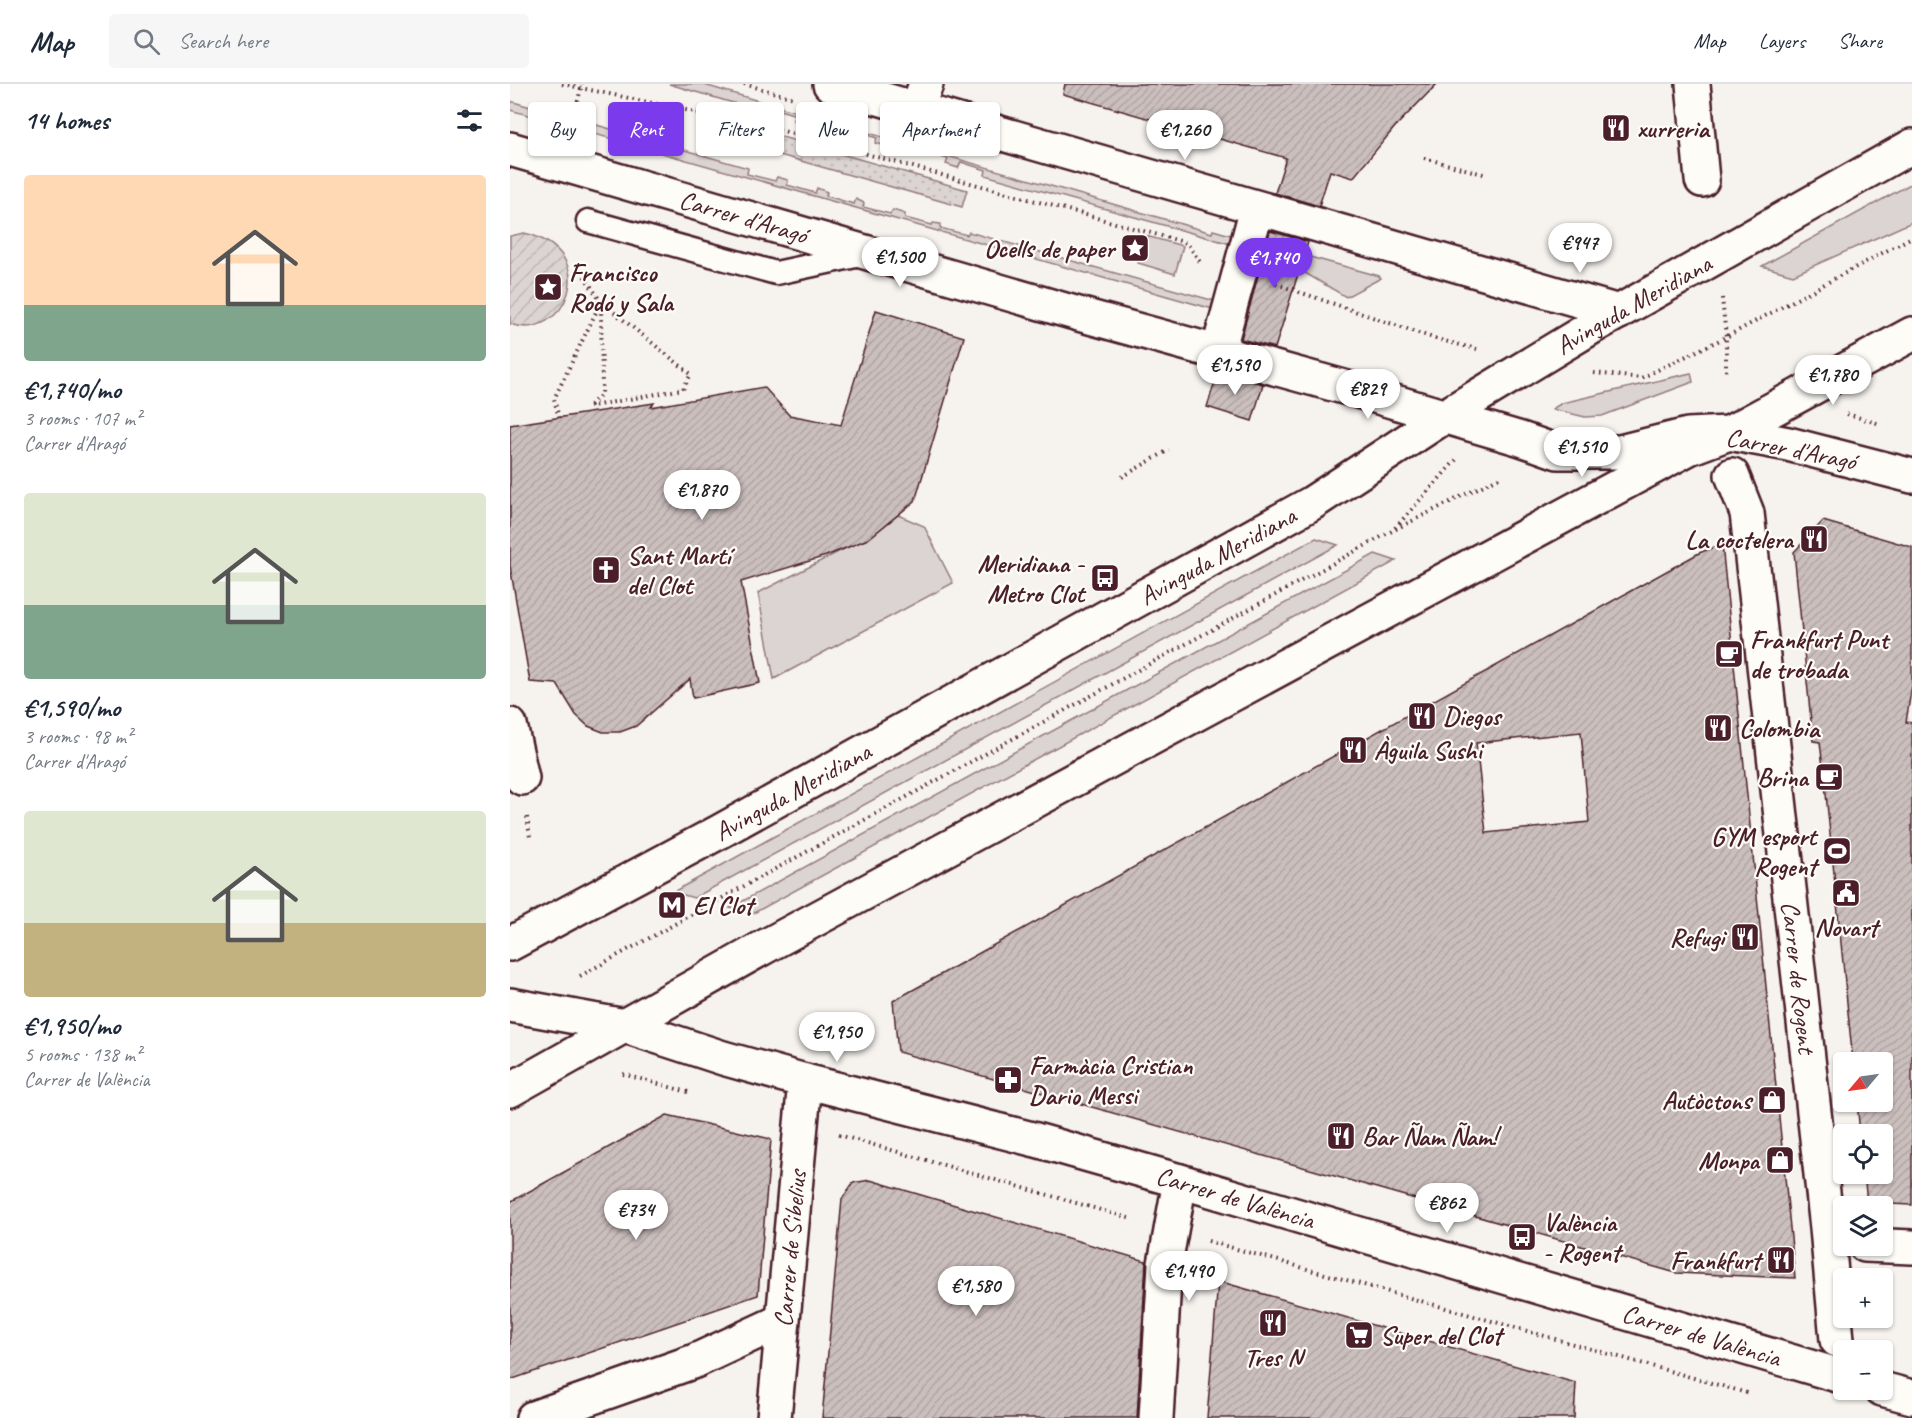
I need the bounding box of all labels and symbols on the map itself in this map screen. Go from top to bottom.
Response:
pin: €1,260 [1136,110,1234,161]
restaurant icon: xurreria [1600,112,1632,144]
place label: xurreria [1637,112,1711,145]
street label: Carrer d'Aragó [676,183,815,252]
pin: €947 [1544,223,1616,274]
place label: Ocells de paper [984,232,1117,265]
place icon: Ocells de paper [1119,232,1151,264]
pin: €1,500 [851,237,949,288]
pin: €1,740 [1225,238,1323,289]
street label: Avinguda Meridiana [1549,246,1718,362]
place label: Francisco Rodó y Sala [569,256,675,319]
place icon: Francisco Rodó y Sala [532,271,564,303]
pin: €1,590 [1186,345,1284,396]
pin: €1,780 [1784,355,1882,406]
pin: €829 [1332,369,1404,420]
street label: Carrer d'Aragó [1723,420,1862,478]
pin: €1,510 [1533,427,1631,478]
pin: €1,870 [653,470,751,521]
street label: Avinguda Meridiana [1133,498,1303,612]
place label: La coctelera [1685,523,1795,556]
restaurant icon: La coctelera [1798,523,1830,555]
place label: Sant Martí del Clot [627,539,736,602]
place label: Meridiana - Metro Clot [977,547,1086,610]
church icon: Sant Martí del Clot [590,554,622,586]
bus stop icon: Meridiana - Metro Clot [1089,562,1121,594]
place label: Frankfurt Punt de trobada [1750,623,1891,686]
cafe icon: Frankfurt Punt de trobada [1713,638,1745,670]
restaurant icon: Diegos [1406,700,1438,732]
place label: Diegos [1443,700,1503,733]
restaurant icon: Colombia [1702,712,1734,744]
place label: Colombia [1739,712,1821,745]
street label: Avinguda Meridiana [708,734,878,848]
restaurant icon: Àguila Sushi [1337,734,1369,766]
place label: Àguila Sushi [1374,734,1484,767]
place label: Brina [1757,761,1810,794]
cafe icon: Brina [1813,761,1845,793]
place label: GYM esport Rogent [1711,820,1820,883]
sports icon: GYM esport Rogent [1821,835,1853,867]
public building icon: Novart [1830,877,1862,909]
metro station icon: El Clot [656,889,688,921]
place label: El Clot [693,889,757,922]
street label: Carrer de Rogent [1774,900,1824,1057]
place label: Novart [1815,911,1882,944]
place label: Refugi [1669,921,1728,954]
restaurant icon: Refugi [1729,921,1761,953]
pin: €1,950 [788,1012,886,1063]
place label: Farmàcia Cristian Dario Messi [1029,1049,1194,1112]
north arrow [1833,1052,1893,1112]
pharmacy icon: Farmàcia Cristian Dario Messi [992,1064,1024,1096]
place label: Autòctons [1662,1084,1754,1117]
shop icon: Autòctons [1756,1084,1788,1116]
restaurant icon: Bar Ñam Ñam! [1325,1120,1357,1152]
place label: Bar Ñam Ñam! [1362,1120,1502,1153]
place label: Monpa [1698,1144,1761,1177]
shop icon: Monpa [1764,1144,1796,1176]
street label: Carrer de València [1152,1159,1320,1237]
street label: Carrer de Sibelius [766,1167,813,1328]
pin: €862 [1411,1183,1483,1234]
pin: €734 [600,1190,672,1241]
place label: València - Rogent [1543,1206,1624,1269]
bus stop icon: València - Rogent [1506,1221,1538,1253]
place label: Frankfurt [1670,1244,1764,1277]
restaurant icon: Frankfurt [1765,1244,1797,1276]
pin: €1,490 [1140,1251,1238,1302]
pin: €1,580 [927,1266,1025,1317]
street label: Carrer de València [1618,1296,1786,1374]
restaurant icon: Tres N [1257,1307,1289,1339]
supermarket icon: Super del Clot [1343,1319,1375,1351]
place label: Super del Clot [1380,1319,1506,1352]
place label: Tres N [1244,1341,1306,1374]

